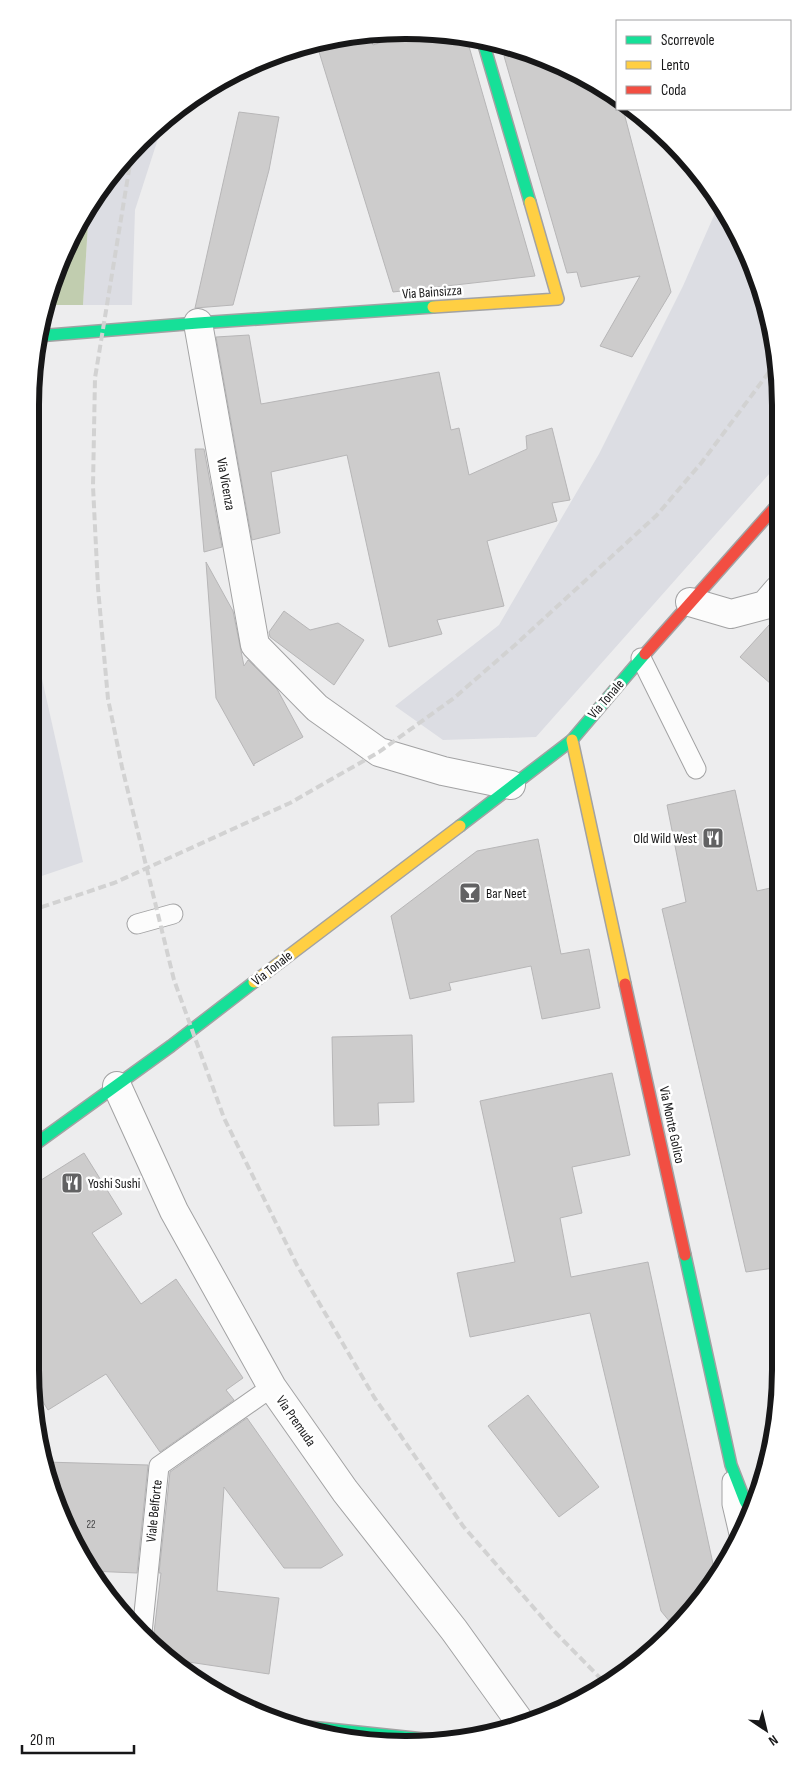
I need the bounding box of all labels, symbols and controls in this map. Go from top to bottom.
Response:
legend [616,20,791,110]
text: Scorrevole [661,31,715,50]
text: Lento [661,56,690,75]
text: Coda [661,81,687,100]
street label: Via Bainsizza [402,281,462,303]
street label: Via Vicenza [213,456,239,512]
street label: Via Tonale [584,676,628,722]
restaurant icon: Old Wild West [701,826,725,850]
place label: Old Wild West [633,830,697,847]
bar icon: Bar Neet [458,881,482,905]
place label: Bar Neet [486,885,527,902]
street label: Via Tonale [248,947,296,989]
street label: Via Monte Golico [656,1085,689,1165]
restaurant icon: Yoshi Sushi [60,1171,84,1195]
place label: Yoshi Sushi [88,1175,140,1192]
street label: Via Premuda [272,1392,320,1450]
street label: Viale Belforte [142,1479,166,1543]
house number: 22 [86,1518,96,1531]
north arrow [741,1705,791,1755]
scale bar [22,1722,135,1754]
text: 20 m [30,1731,55,1750]
text: N [765,1731,781,1749]

